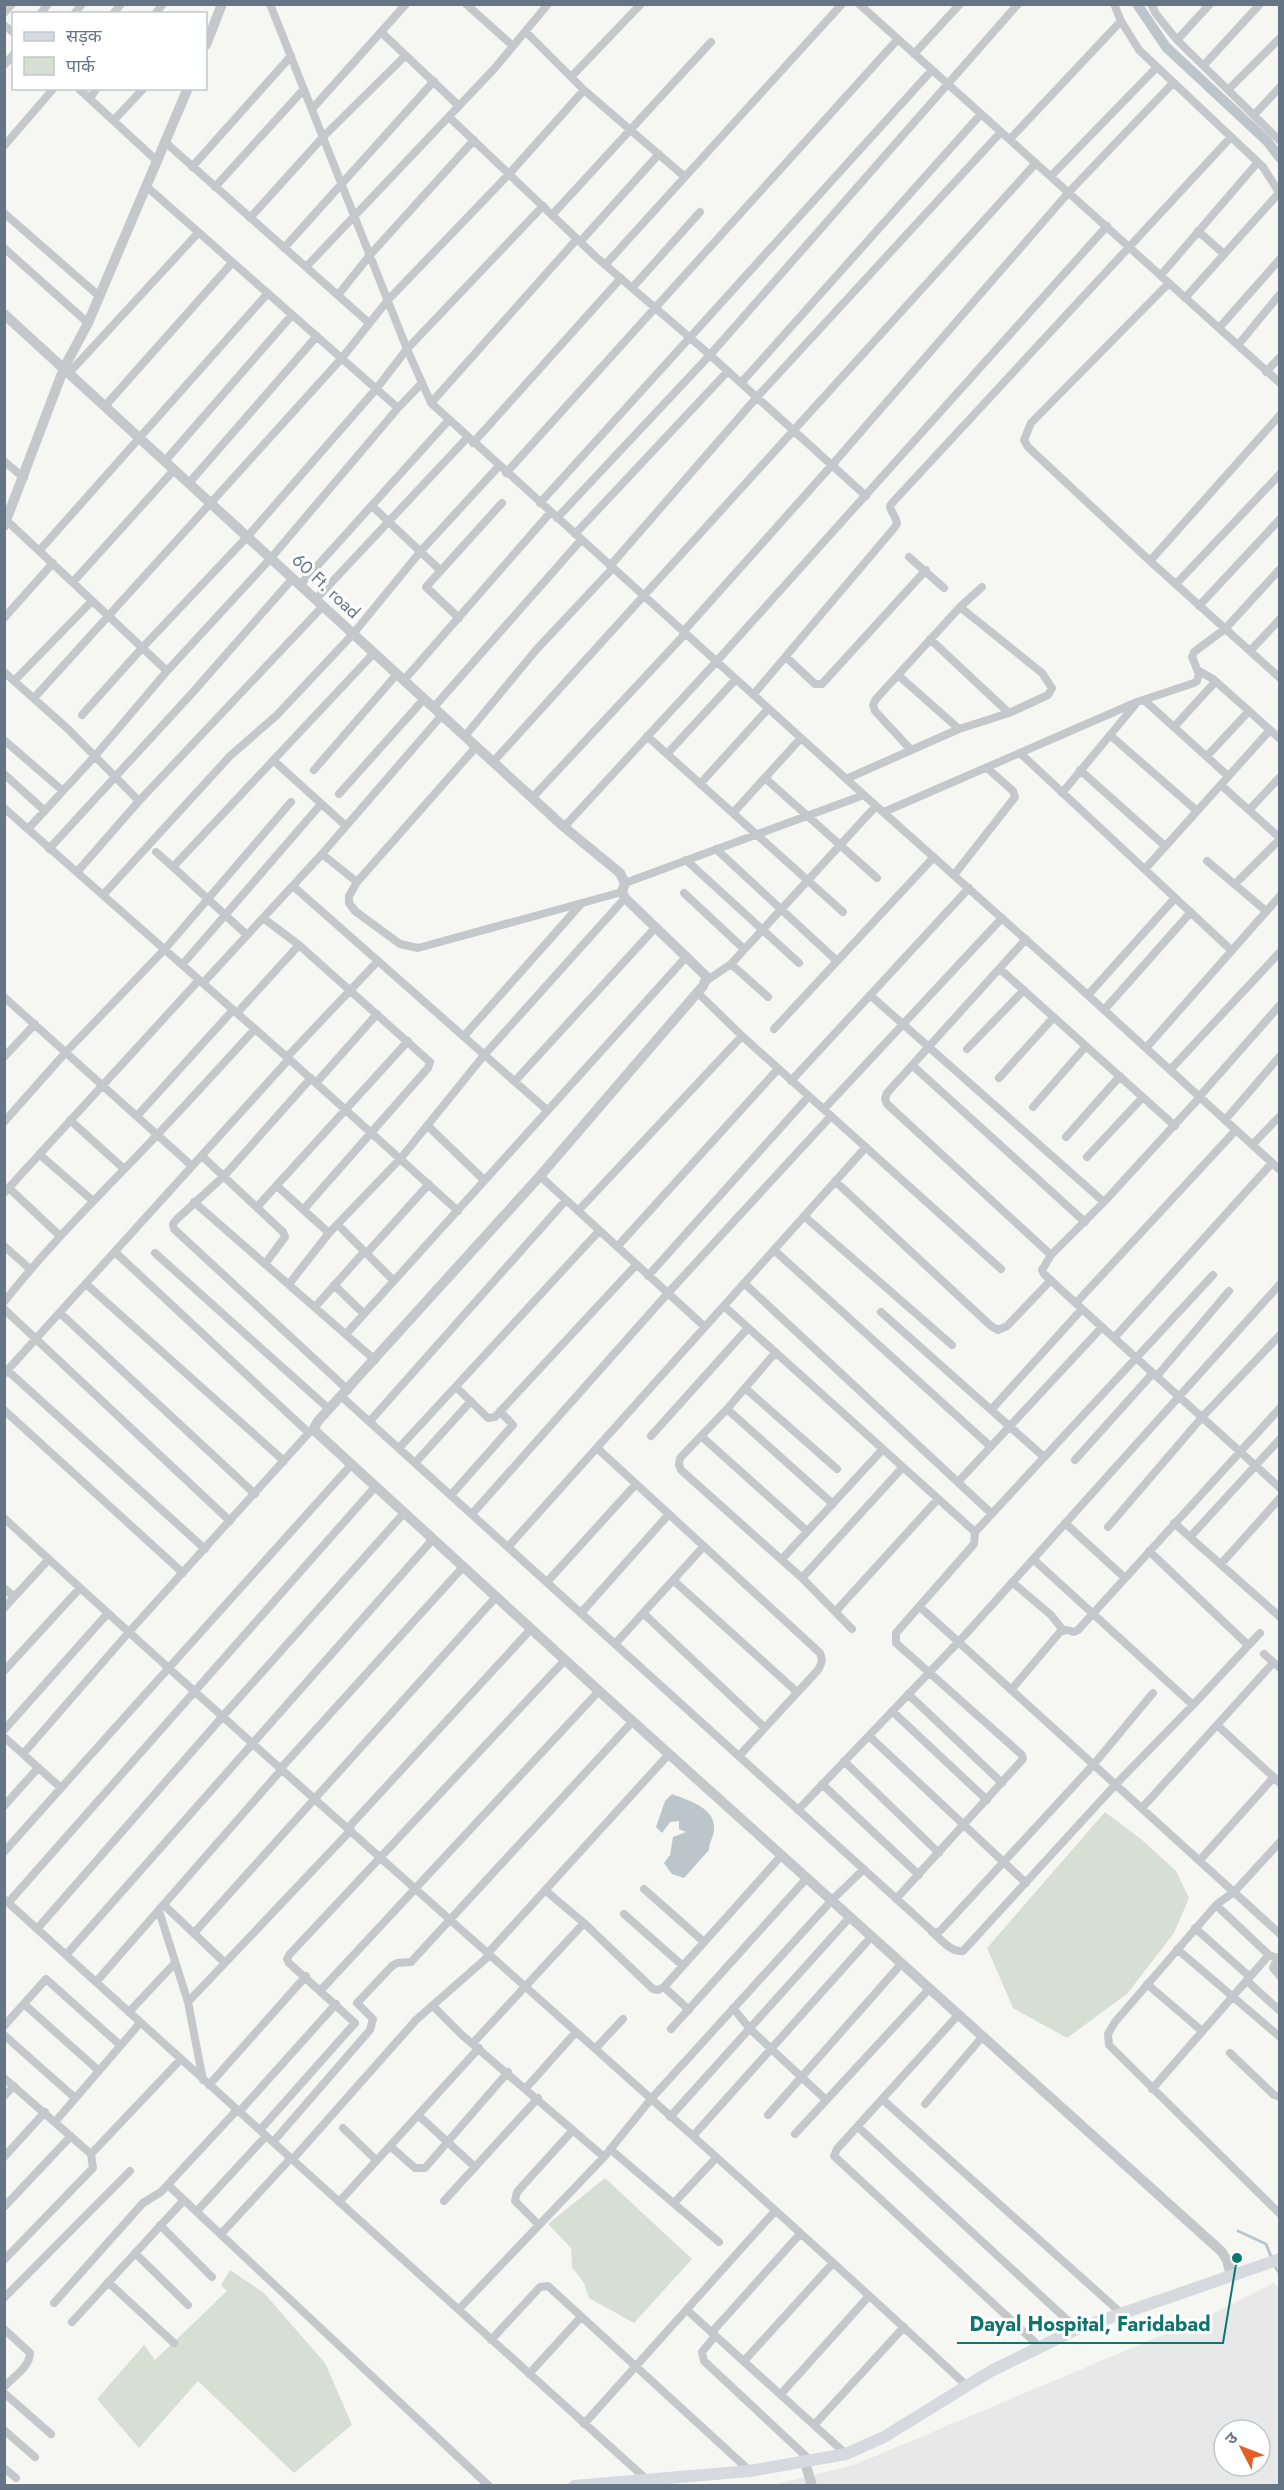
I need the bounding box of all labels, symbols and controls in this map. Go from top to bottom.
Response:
legend [12,12,207,90]
text: सड़क [66,23,103,49]
text: पार्क [66,53,96,79]
street label: 60 Ft. road [286,547,366,625]
callout: Dayal Hospital, Faridabad [957,2305,1223,2343]
text: Dayal Hospital, Faridabad [969,2310,1211,2339]
north arrow [1212,2418,1272,2478]
text: उ [1220,2427,1243,2449]

